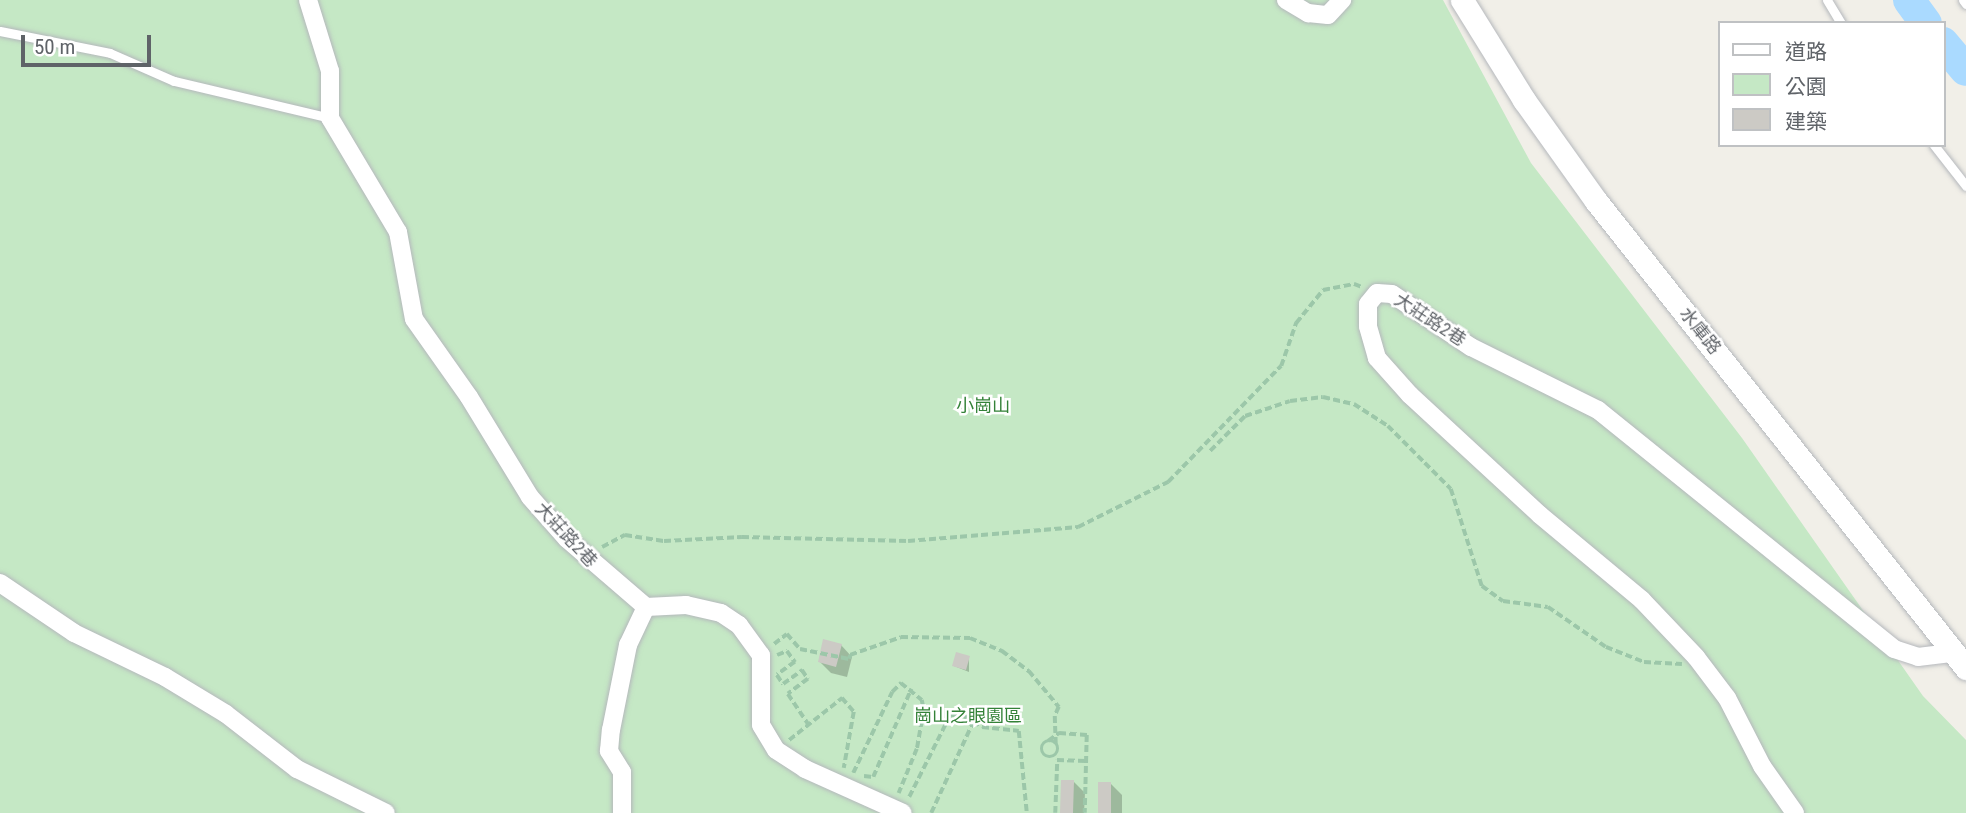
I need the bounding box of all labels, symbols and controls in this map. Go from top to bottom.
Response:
scale bar [24,21,154,65]
legend [1717,21,1945,147]
text: 50 m [34,35,75,59]
text: 道路 [1785,40,1827,64]
text: 公園 [1785,75,1827,99]
text: 建築 [1785,110,1827,134]
street label: 大莊路2巷 [1390,289,1470,351]
street label: 水庫路 [1675,303,1725,359]
park label: 小崗山 [956,395,1010,417]
street label: 大莊路2巷 [531,498,601,572]
park label: 崗山之眼園區 [914,705,1022,727]

